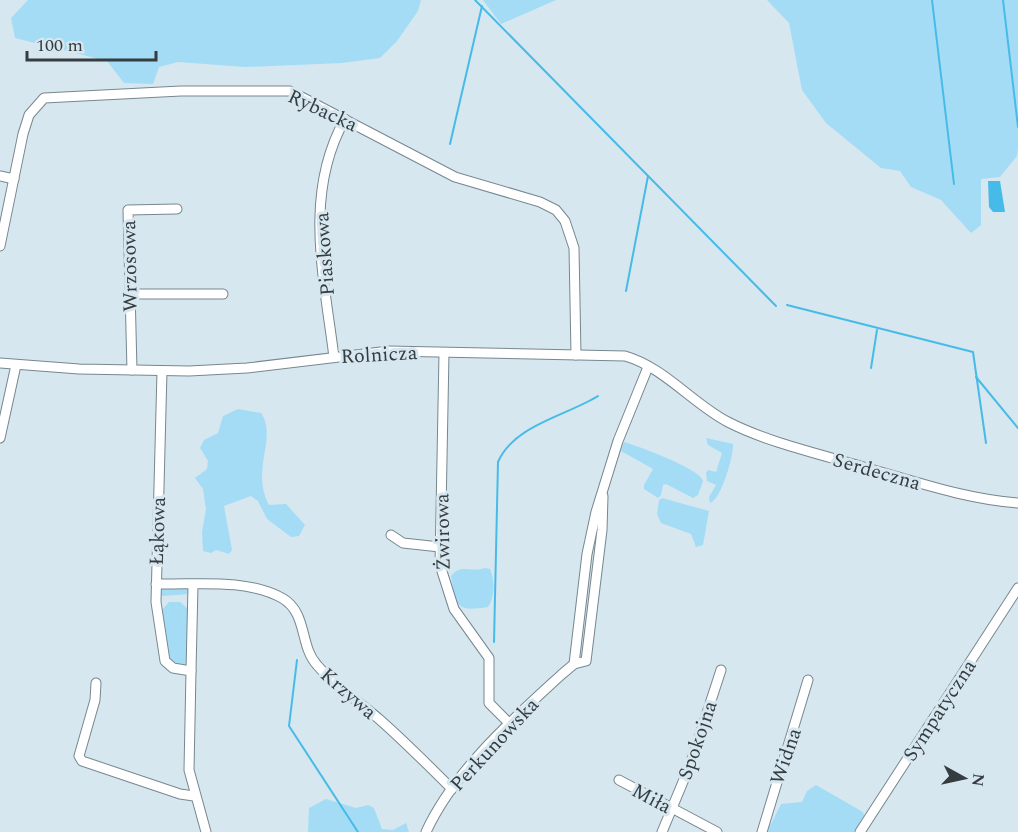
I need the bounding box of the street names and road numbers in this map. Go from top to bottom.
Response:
street label: Rybacka [283,82,363,140]
street label: Piaskowa [307,211,343,297]
street label: Wrzosowa [114,220,146,312]
street label: Rolnicza [340,338,418,372]
street label: Serdeczna [829,445,924,499]
street label: Żwirowa [427,493,459,571]
street label: Łąkowa [142,496,174,566]
street label: Sympatyczna [896,653,984,767]
street label: Krzywa [313,661,383,727]
street label: Perkunowska [443,691,546,798]
street label: Spokojna [670,696,726,784]
street label: Widna [762,724,810,789]
street label: Miła [626,776,677,822]

